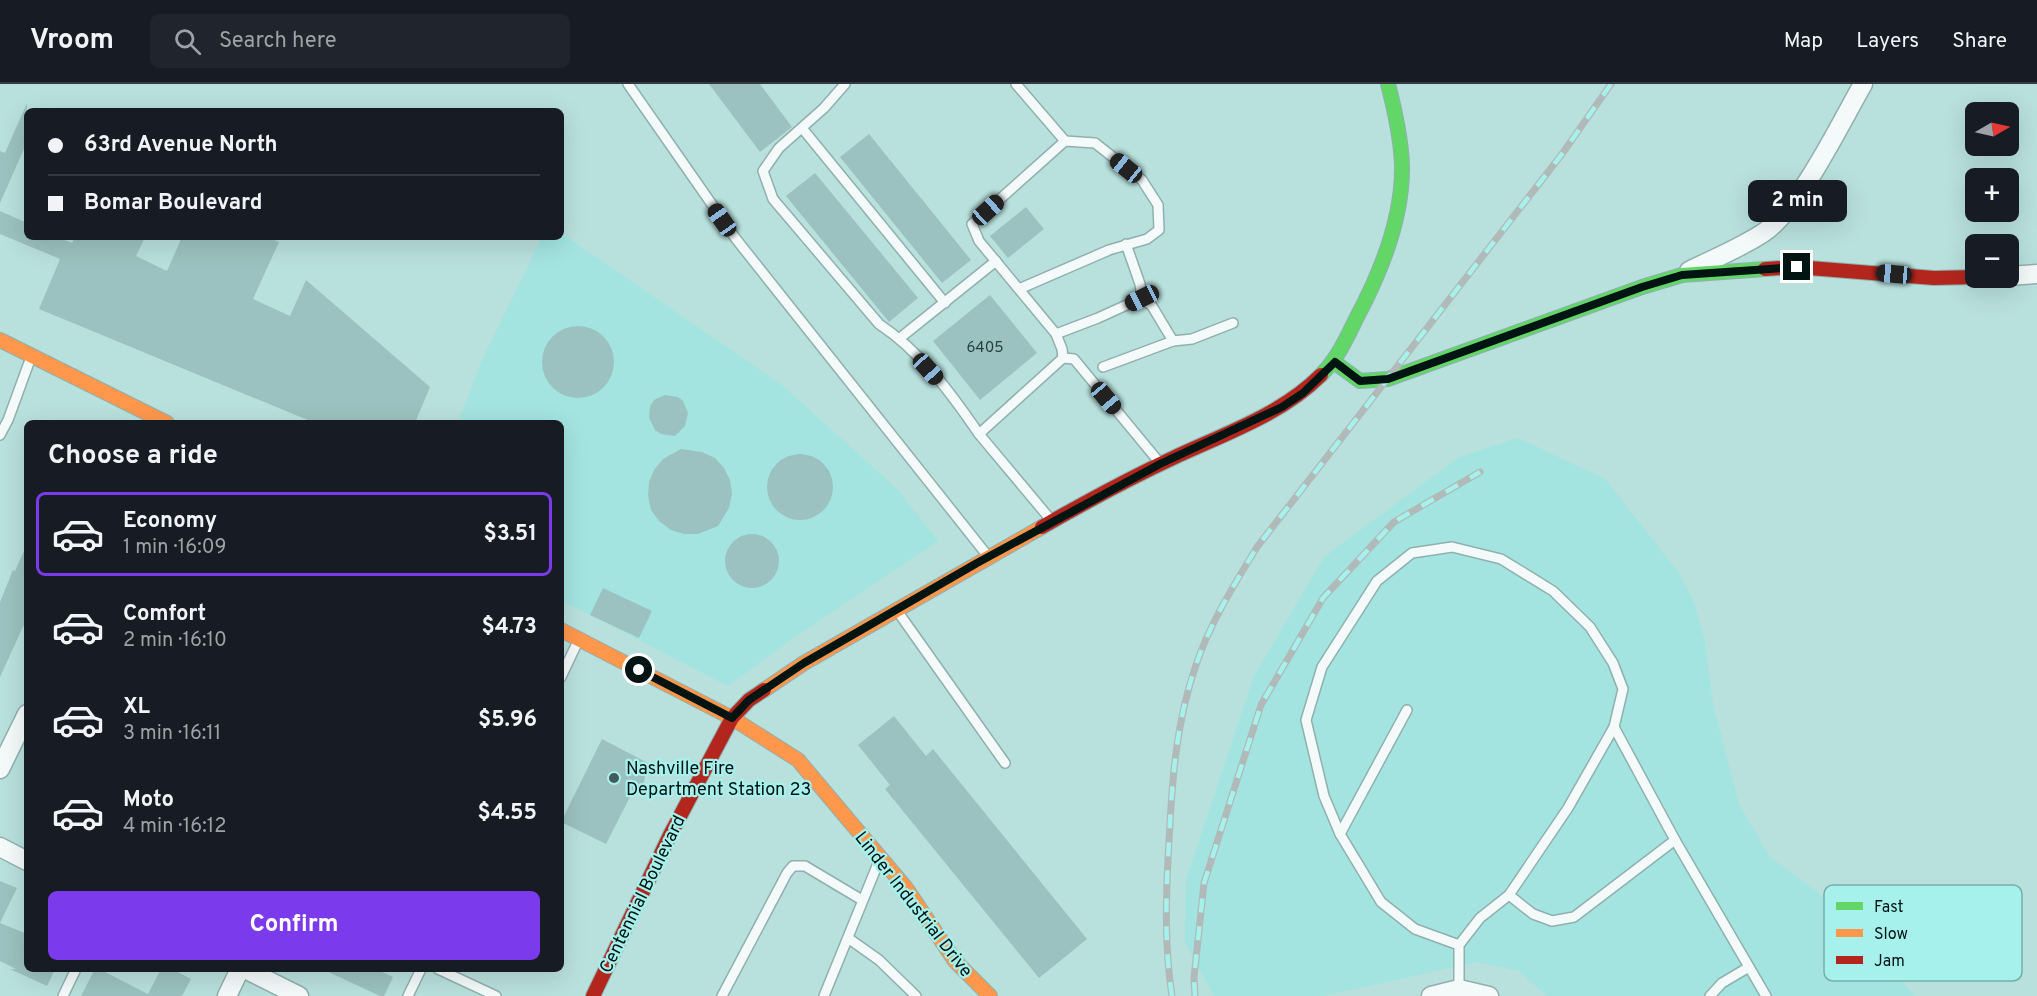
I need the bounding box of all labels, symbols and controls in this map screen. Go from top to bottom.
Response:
search box [150,14,570,68]
text: Vroom [30,23,114,59]
icon: search [171,25,204,58]
text: Search here [219,28,337,55]
text: Map [1784,28,1823,55]
text: Layers [1856,28,1919,55]
text: Share [1952,28,2007,55]
north arrow [1965,102,2019,156]
map controls [1965,102,2019,288]
text: 63rd Avenue North [84,132,278,159]
car [1106,150,1146,186]
button: + [1965,168,2019,222]
callout: 2 min [1748,180,1846,222]
text: 2 min [1771,188,1824,214]
text: Bomar Boulevard [84,190,262,217]
car [969,191,1007,229]
car [704,200,740,240]
button: − [1965,234,2019,288]
route end [1783,253,1810,280]
car [1875,263,1913,285]
car [1122,282,1162,314]
house number: 6405 [966,339,1004,358]
car [909,350,947,388]
car [1088,378,1124,418]
text: Choose a ride [48,439,218,473]
icon: car [51,507,105,561]
text: Economy [123,508,217,535]
text: $3.51 [483,521,537,548]
text: 1 min · 16:09 [123,535,227,561]
icon: car [51,600,105,654]
text: Comfort [123,601,206,628]
text: $4.73 [481,614,537,641]
text: 2 min · 16:10 [123,628,227,654]
route start [625,656,652,683]
icon: car [51,693,105,747]
text: XL [123,694,150,721]
text: $5.96 [478,707,537,734]
text: 3 min · 16:11 [123,721,221,747]
place label: Nashville Fire Department Station 23 [626,758,811,802]
marker: Nashville Fire Department Station 23 [607,771,621,785]
icon: car [51,786,105,840]
text: Moto [123,787,174,814]
text: $4.55 [477,800,537,827]
street label: Centennial Boulevard [595,812,692,977]
text: 4 min · 16:12 [123,814,226,840]
street label: Linder Industrial Drive [849,827,977,982]
legend [1824,885,2022,981]
button: Confirm [48,891,540,960]
text: Fast [1874,898,1904,918]
text: Slow [1874,925,1908,945]
text: Jam [1874,952,1905,972]

